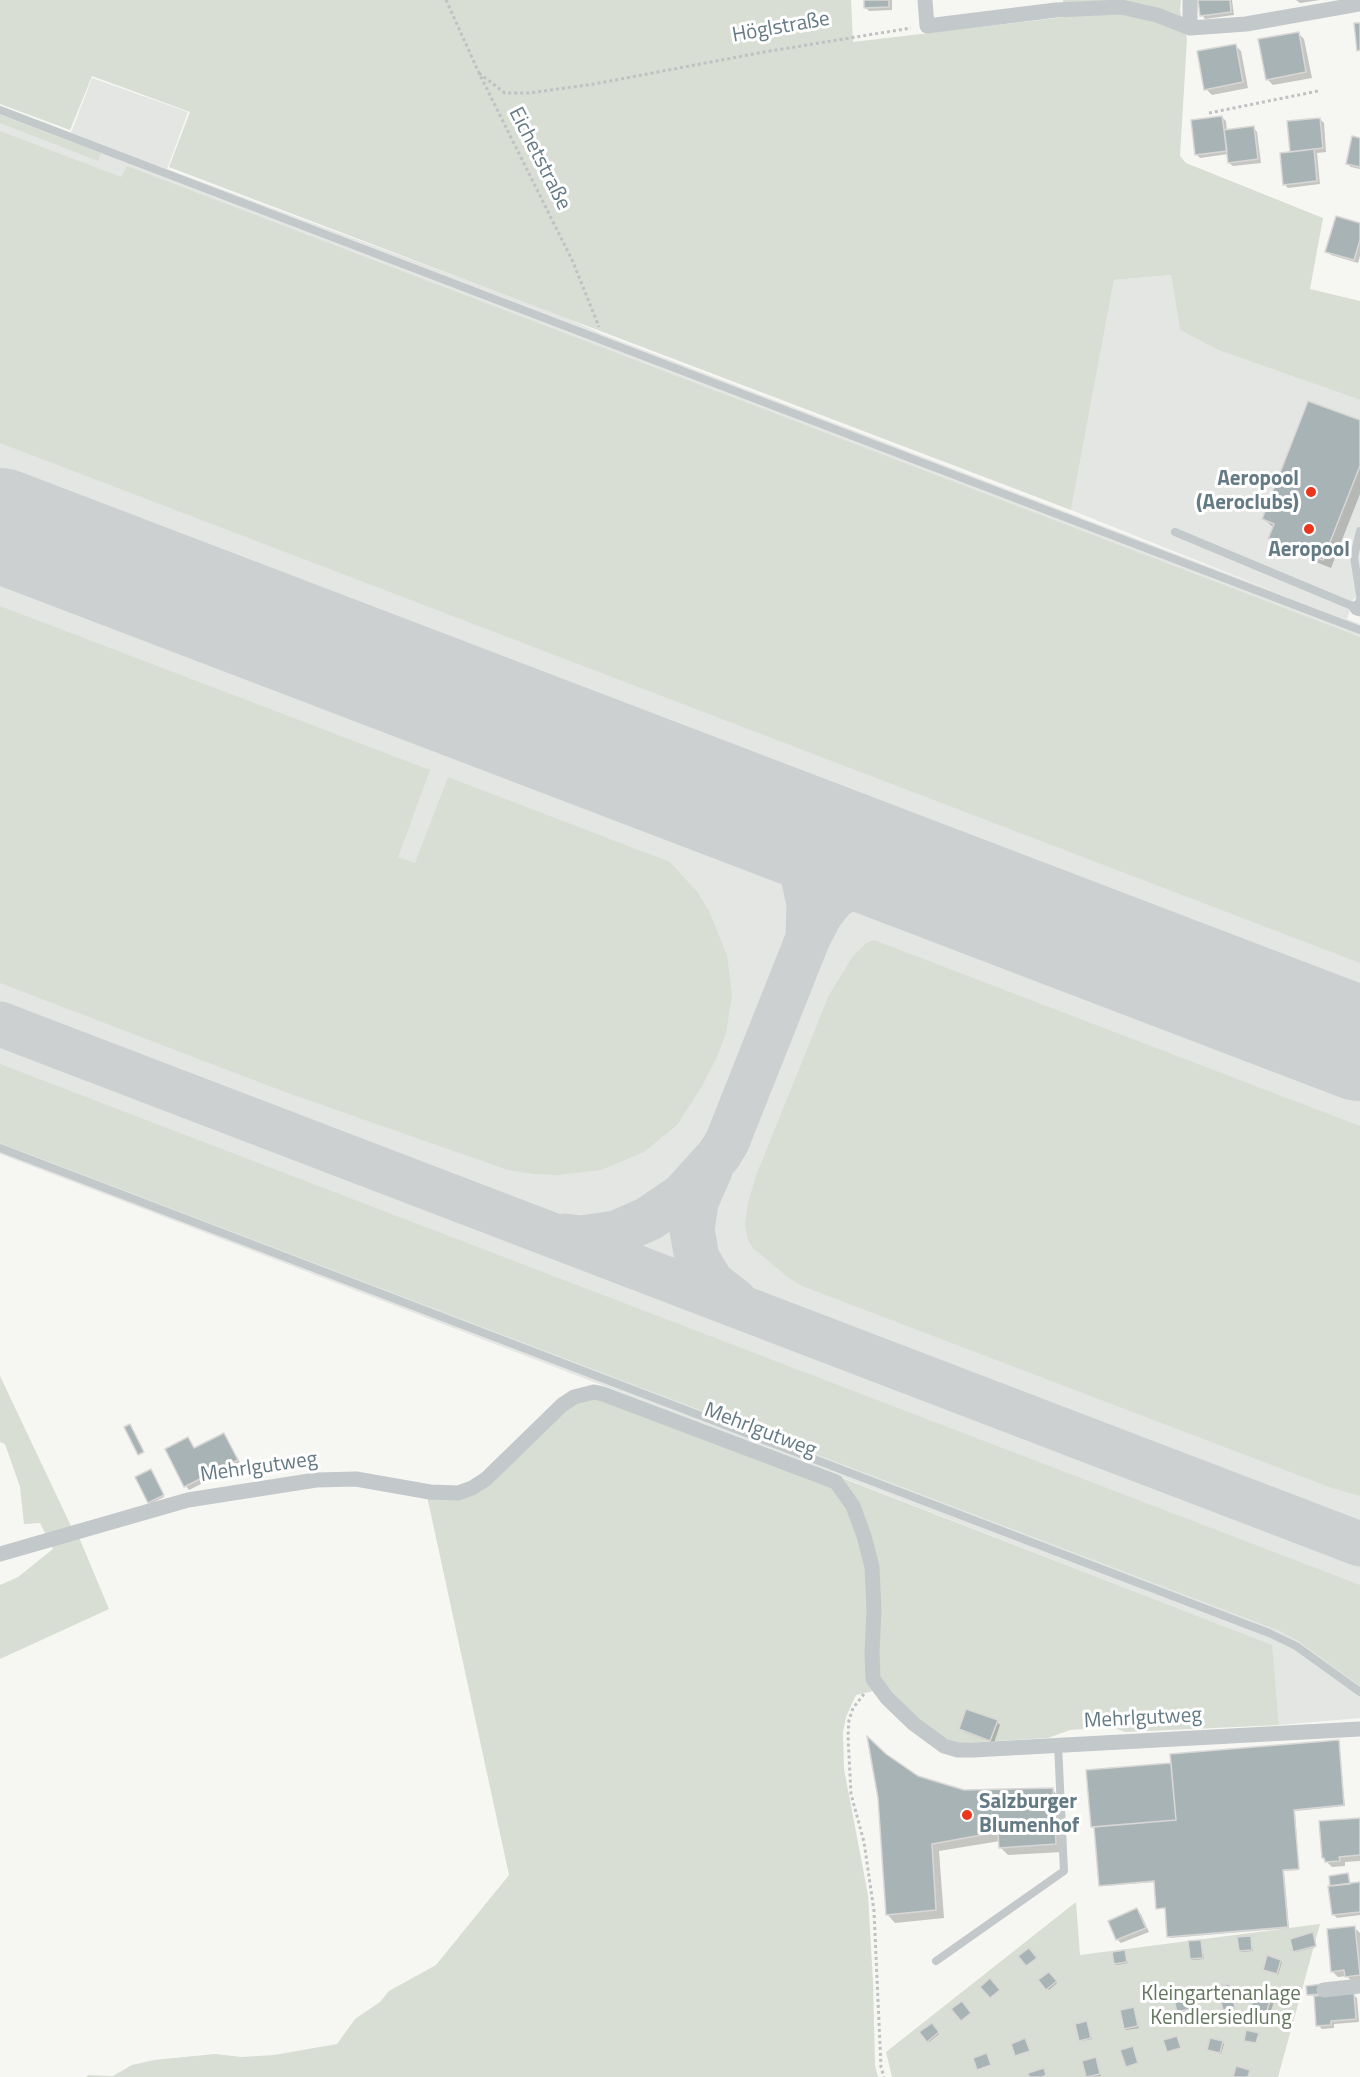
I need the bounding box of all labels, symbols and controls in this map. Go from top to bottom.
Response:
street label: Höglstraße [730,7,832,49]
street label: Eichetstraße [502,103,576,215]
place label: Aeropool (Aeroclubs) [1196,467,1299,517]
marker: Aeropool (Aeroclubs) [1304,485,1318,499]
marker: Aeropool [1302,522,1316,536]
place label: Aeropool [1268,538,1350,564]
street label: Mehrlgutweg [700,1398,820,1464]
street label: Mehrlgutweg [199,1447,319,1489]
street label: Mehrlgutweg [1083,1703,1203,1735]
place label: Salzburger Blumenhof [979,1790,1079,1840]
marker: Salzburger Blumenhof [960,1808,974,1822]
park label: Kleingartenanlage Kendlersiedlung [1141,1982,1301,2032]

